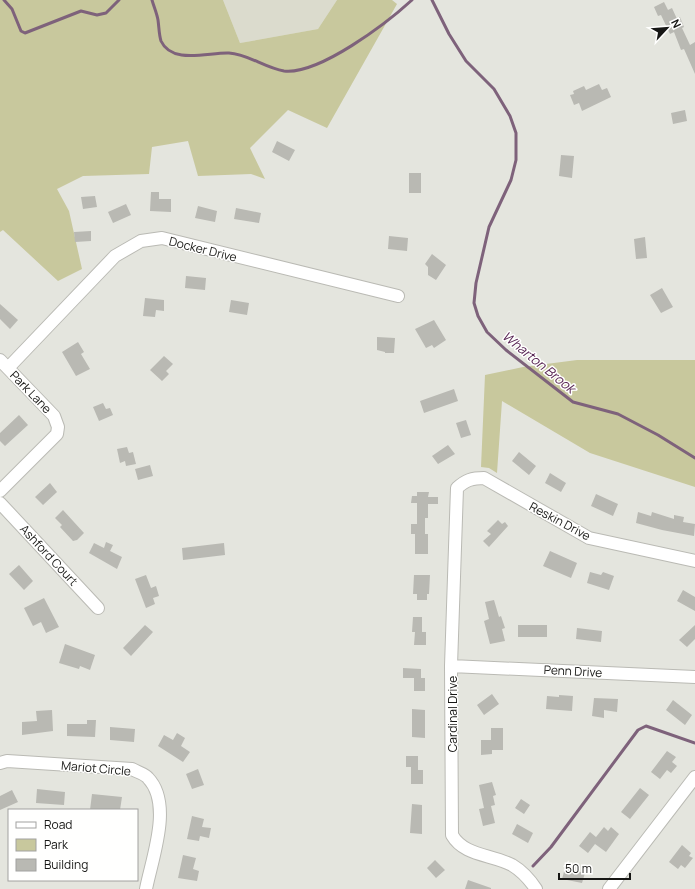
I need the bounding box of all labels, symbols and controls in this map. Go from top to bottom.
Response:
north arrow [647,8,687,48]
text: N [668,17,685,30]
street label: Docker Drive [167,232,239,266]
water label: Wharton Brook [499,327,581,399]
street label: Park Lane [6,367,56,417]
street label: Reskin Drive [526,498,594,544]
street label: Ashford Court [16,521,82,589]
street label: Penn Drive [543,661,603,681]
street label: Cardinal Drive [444,676,461,752]
street label: Mariot Circle [60,756,132,780]
legend [8,809,138,881]
text: Road [44,816,72,833]
text: Park [44,836,69,853]
scale bar [559,855,630,881]
text: Building [44,856,88,873]
text: 50 m [565,860,592,877]

